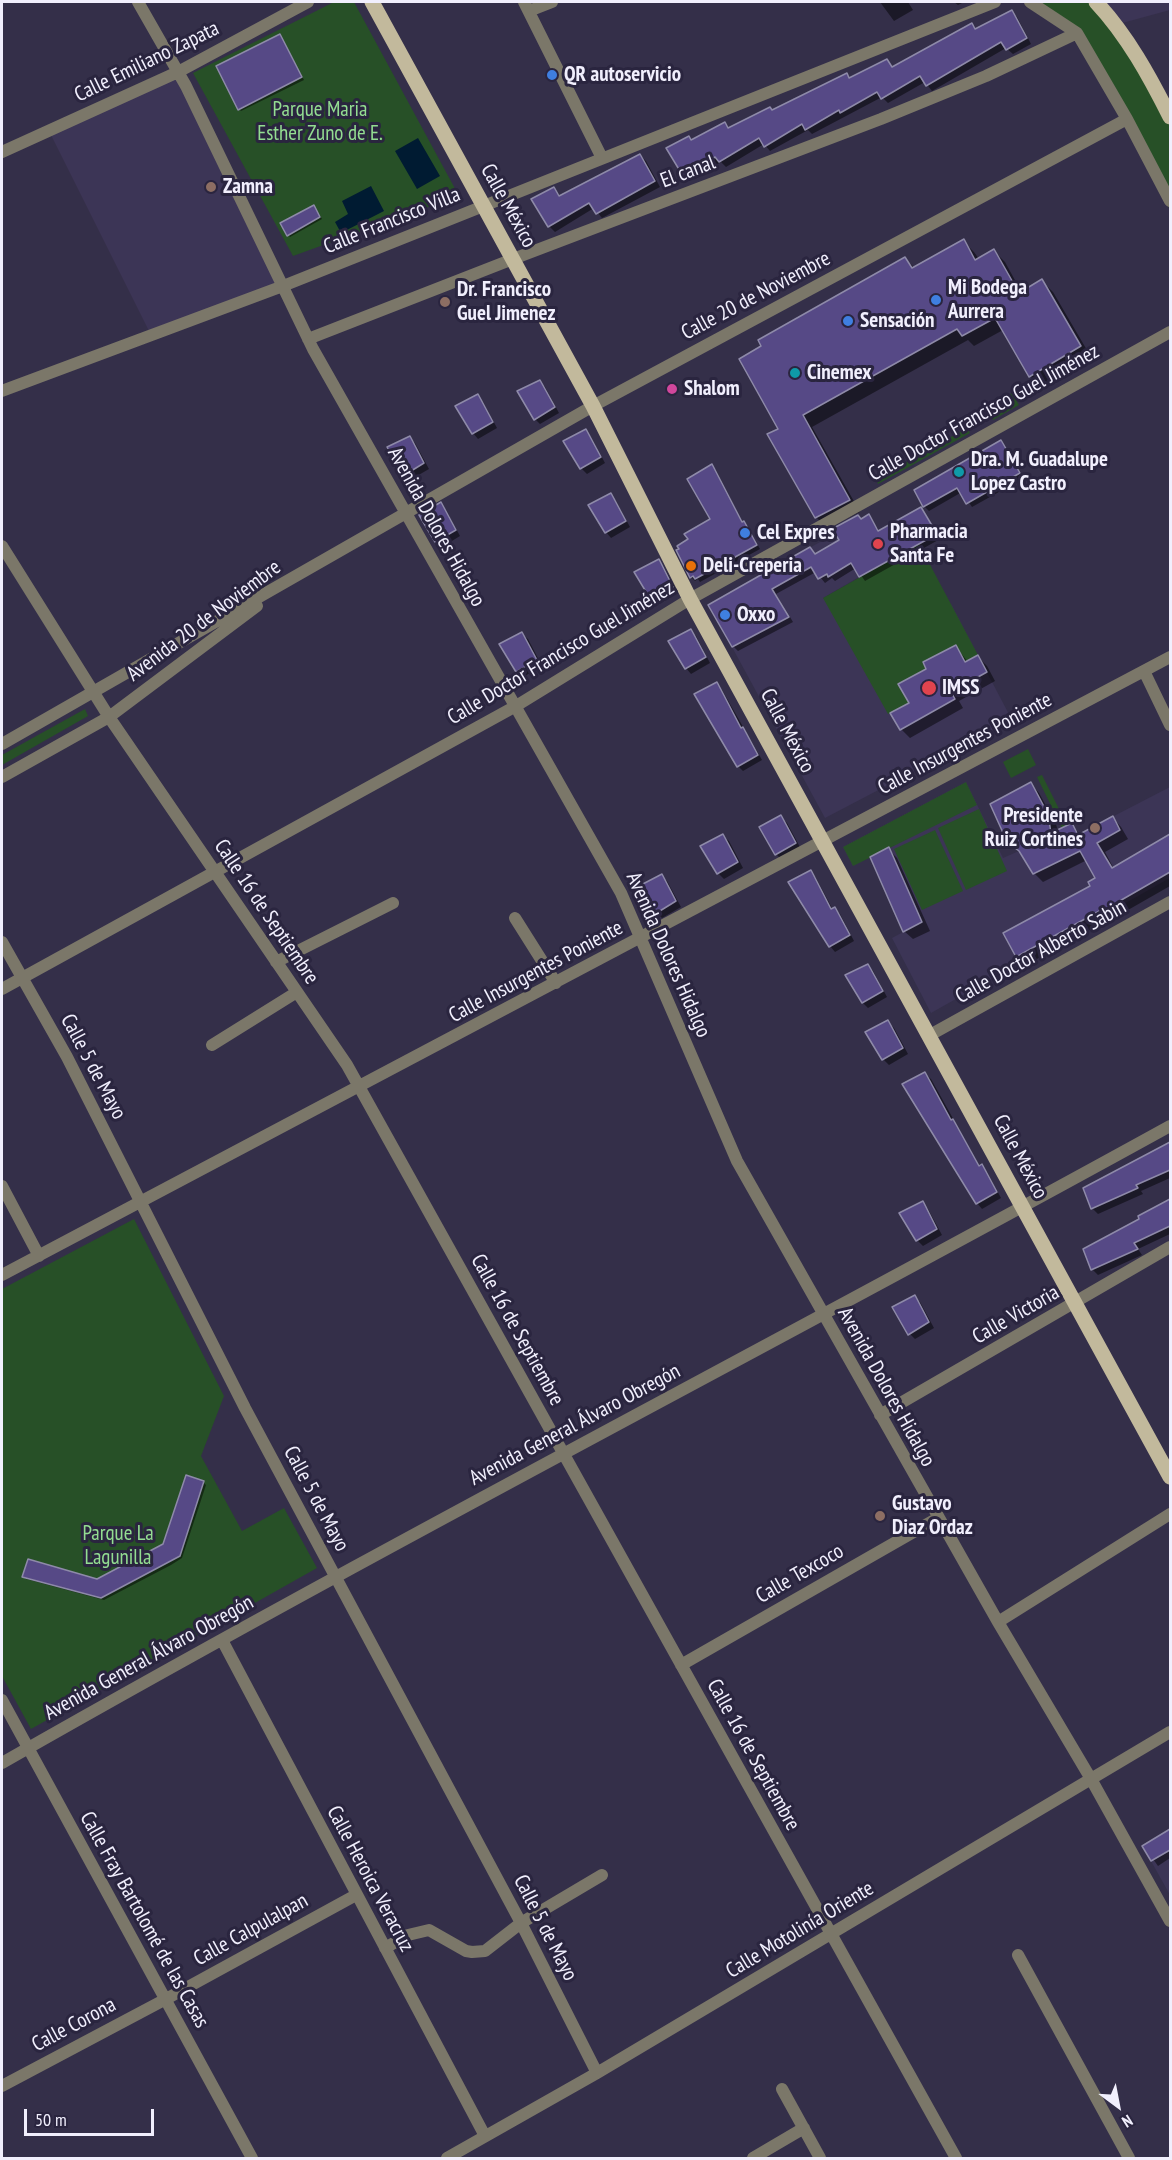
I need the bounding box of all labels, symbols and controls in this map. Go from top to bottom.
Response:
street label: Calle Emiliano Zapata [71,16,223,108]
place label: QR autoservicio [564,62,681,88]
marker: QR autoservicio [545,68,559,82]
park label: Parque Maria Esther Zuno de E. [257,97,383,147]
street label: El canal [657,150,719,194]
street label: Calle México [475,160,541,252]
place label: Zamna [223,174,273,200]
marker: Zamna [204,180,218,194]
street label: Calle Francisco Villa [320,182,464,260]
street label: Calle 20 de Noviembre [677,246,835,346]
place label: Mi Bodega Aurrera [948,275,1027,325]
place label: Dr. Francisco Guel Jimenez [457,277,555,327]
marker: Mi Bodega Aurrera [929,293,943,307]
marker: Dr. Francisco Guel Jimenez [438,295,452,309]
place label: Sensación [860,308,935,334]
marker: Sensación [841,314,855,328]
street label: Calle Doctor Francisco Guel Jiménez [864,339,1104,487]
place label: Cinemex [807,360,872,386]
marker: Cinemex [788,366,802,380]
place label: Shalom [684,376,740,402]
marker: Shalom [665,382,679,396]
street label: Avenida Dolores Hidalgo [382,443,490,611]
place label: Dra. M. Guadalupe Lopez Castro [971,447,1108,497]
marker: Dra. M. Guadalupe Lopez Castro [952,465,966,479]
place label: Pharmacia Santa Fe [890,519,968,569]
place label: Cel Expres [757,520,835,546]
marker: Cel Expres [738,526,752,540]
marker: Pharmacia Santa Fe [871,537,885,551]
place label: Deli-Creperia [703,553,802,579]
street label: Avenida 20 de Noviembre [122,555,286,687]
marker: Deli-Creperia [684,559,698,573]
street label: Calle Doctor Francisco Guel Jiménez [443,575,679,731]
place label: Oxxo [737,602,775,628]
marker: Oxxo [718,608,732,622]
place label: IMSS [942,675,979,701]
marker: IMSS [920,679,938,697]
street label: Calle México [754,685,820,777]
street label: Calle Insurgentes Poniente [874,687,1056,801]
place label: Presidente Ruiz Cortines [984,803,1083,853]
marker: Presidente Ruiz Cortines [1088,821,1102,835]
street label: Calle 16 de Septiembre [208,835,324,989]
street label: Avenida Dolores Hidalgo [620,868,716,1042]
street label: Calle Doctor Alberto Sabin [951,895,1131,1009]
street label: Calle Insurgentes Poniente [445,915,627,1029]
street label: Calle 5 de Mayo [55,1010,131,1124]
street label: Calle México [987,1111,1053,1203]
street label: Calle 16 de Septiembre [465,1250,569,1410]
street label: Calle Victoria [968,1280,1064,1350]
street label: Avenida Dolores Hidalgo [832,1303,940,1471]
street label: Avenida General Álvaro Obregón [465,1359,685,1491]
street label: Calle 5 de Mayo [278,1442,354,1556]
place label: Gustavo Diaz Ordaz [892,1491,973,1541]
marker: Gustavo Diaz Ordaz [873,1509,887,1523]
park label: Parque La Lagunilla [82,1521,154,1571]
street label: Calle Texcoco [752,1539,848,1609]
street label: Avenida General Álvaro Obregón [40,1590,258,1726]
street label: Calle 16 de Septiembre [701,1675,805,1835]
street label: Calle Heroica Veracruz [321,1802,419,1956]
street label: Calle Fray Bartolomé de las Casas [74,1808,214,2032]
street label: Calle 5 de Mayo [508,1871,582,1985]
street label: Calle Motolinía Oriente [722,1876,878,1984]
street label: Calle Calpulalpan [190,1888,312,1972]
street label: Calle Corona [28,1992,120,2058]
north arrow [1088,2076,1148,2136]
scale bar [27,2097,158,2135]
text: 50 m [35,2108,67,2131]
text: N [1119,2110,1137,2132]

